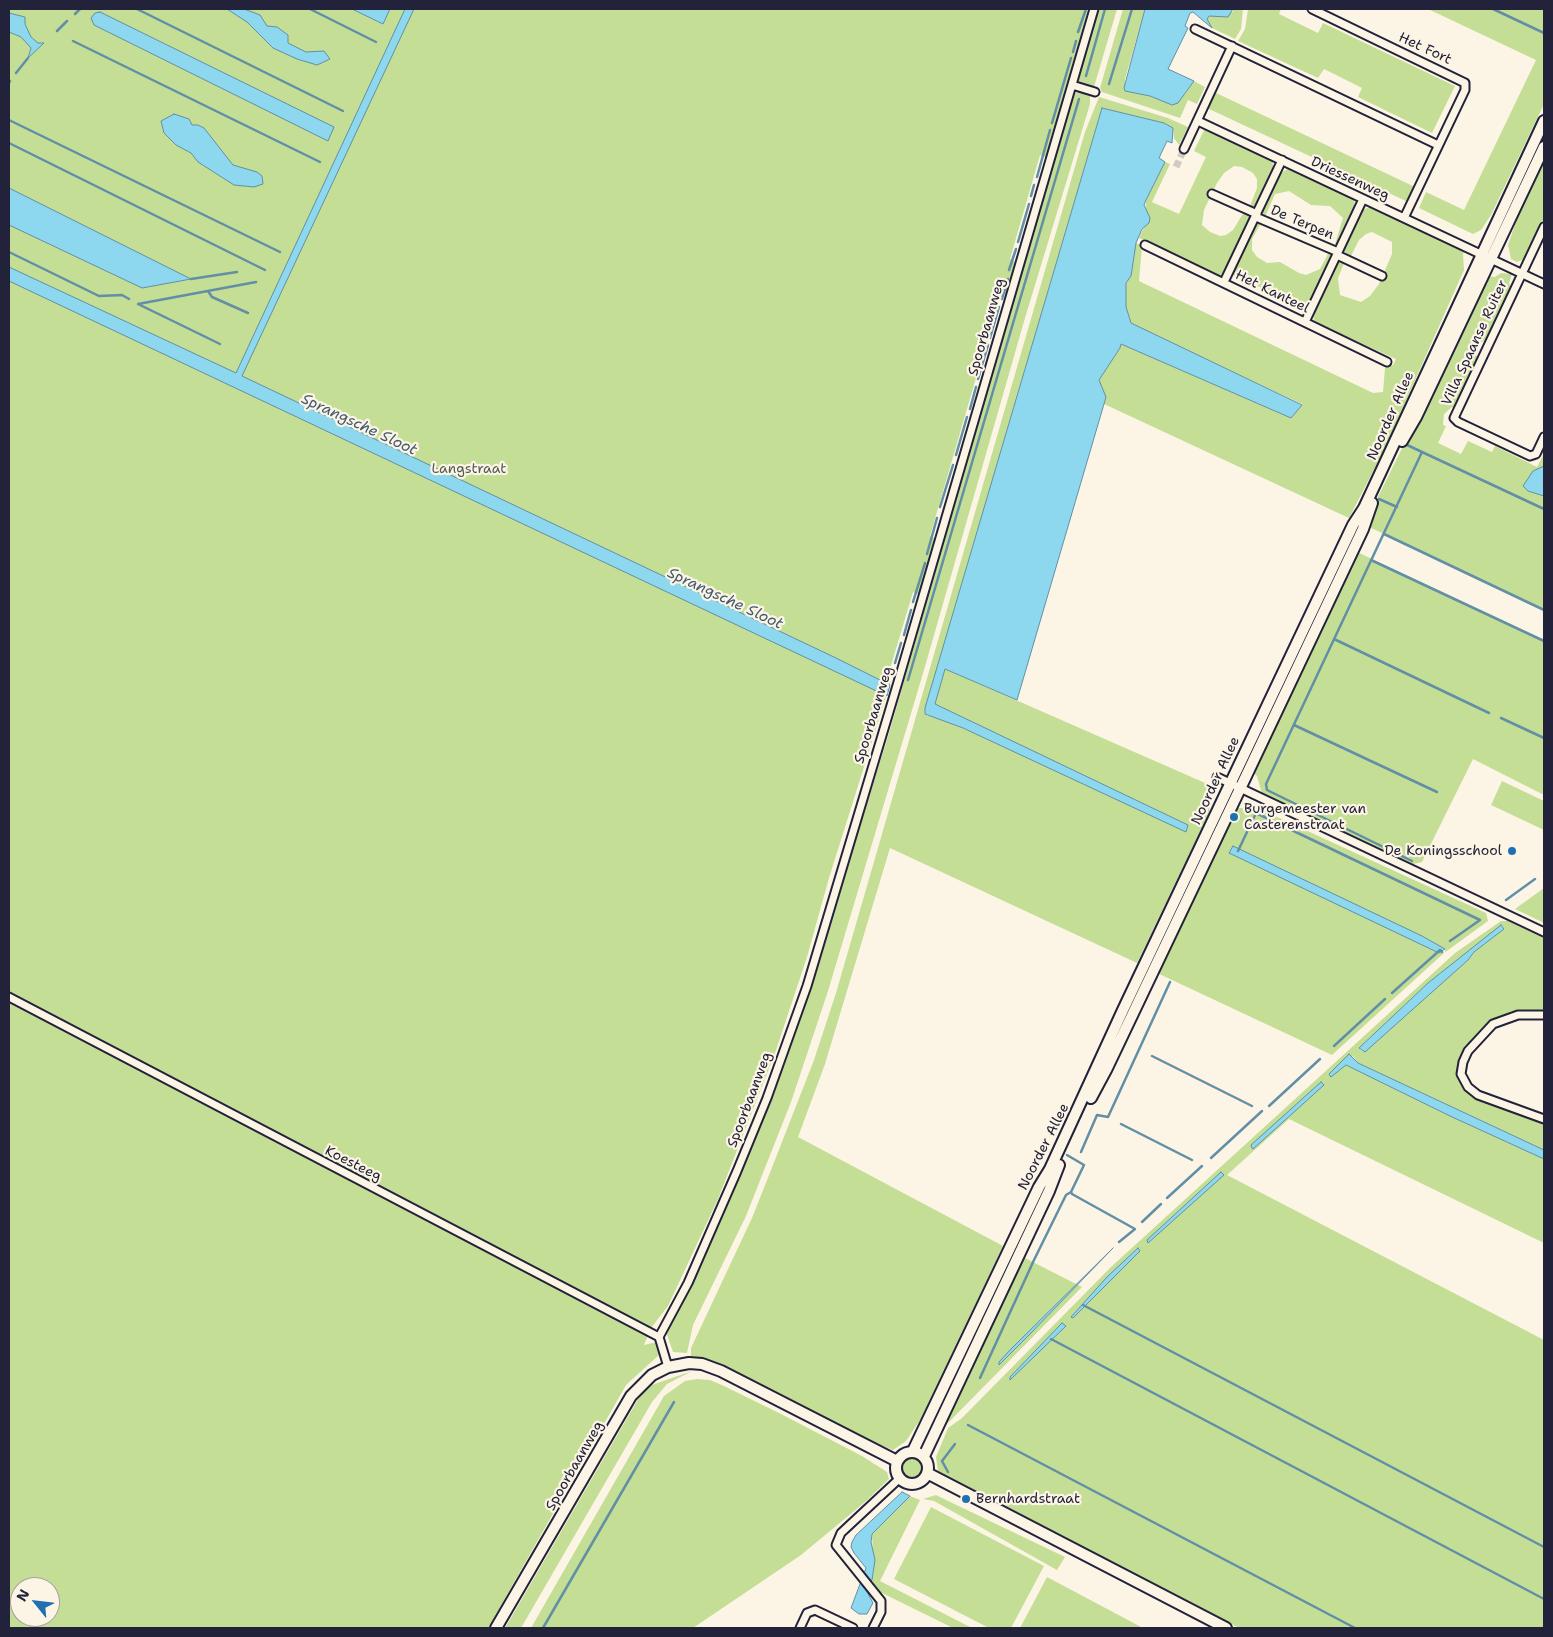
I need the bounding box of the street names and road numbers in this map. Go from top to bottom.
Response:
street label: Het Fort [1396,29,1454,69]
street label: Driessenweg [1308,154,1392,204]
street label: De Terpen [1268,202,1336,244]
street label: Het Kanteel [1232,267,1312,317]
street label: Spoorbaanweg [965,276,1009,378]
street label: Villa Spaanse Ruiter [1438,277,1512,409]
street label: Noorder Allee [1364,369,1418,463]
street label: Spoorbaanweg [851,664,897,766]
street label: Noorder Allee [1188,734,1244,828]
street label: Spoorbaanweg [724,1050,776,1150]
street label: Noorder Allee [1015,1101,1073,1193]
street label: Koesteeg [322,1143,384,1185]
street label: Spoorbaanweg [543,1418,607,1514]

